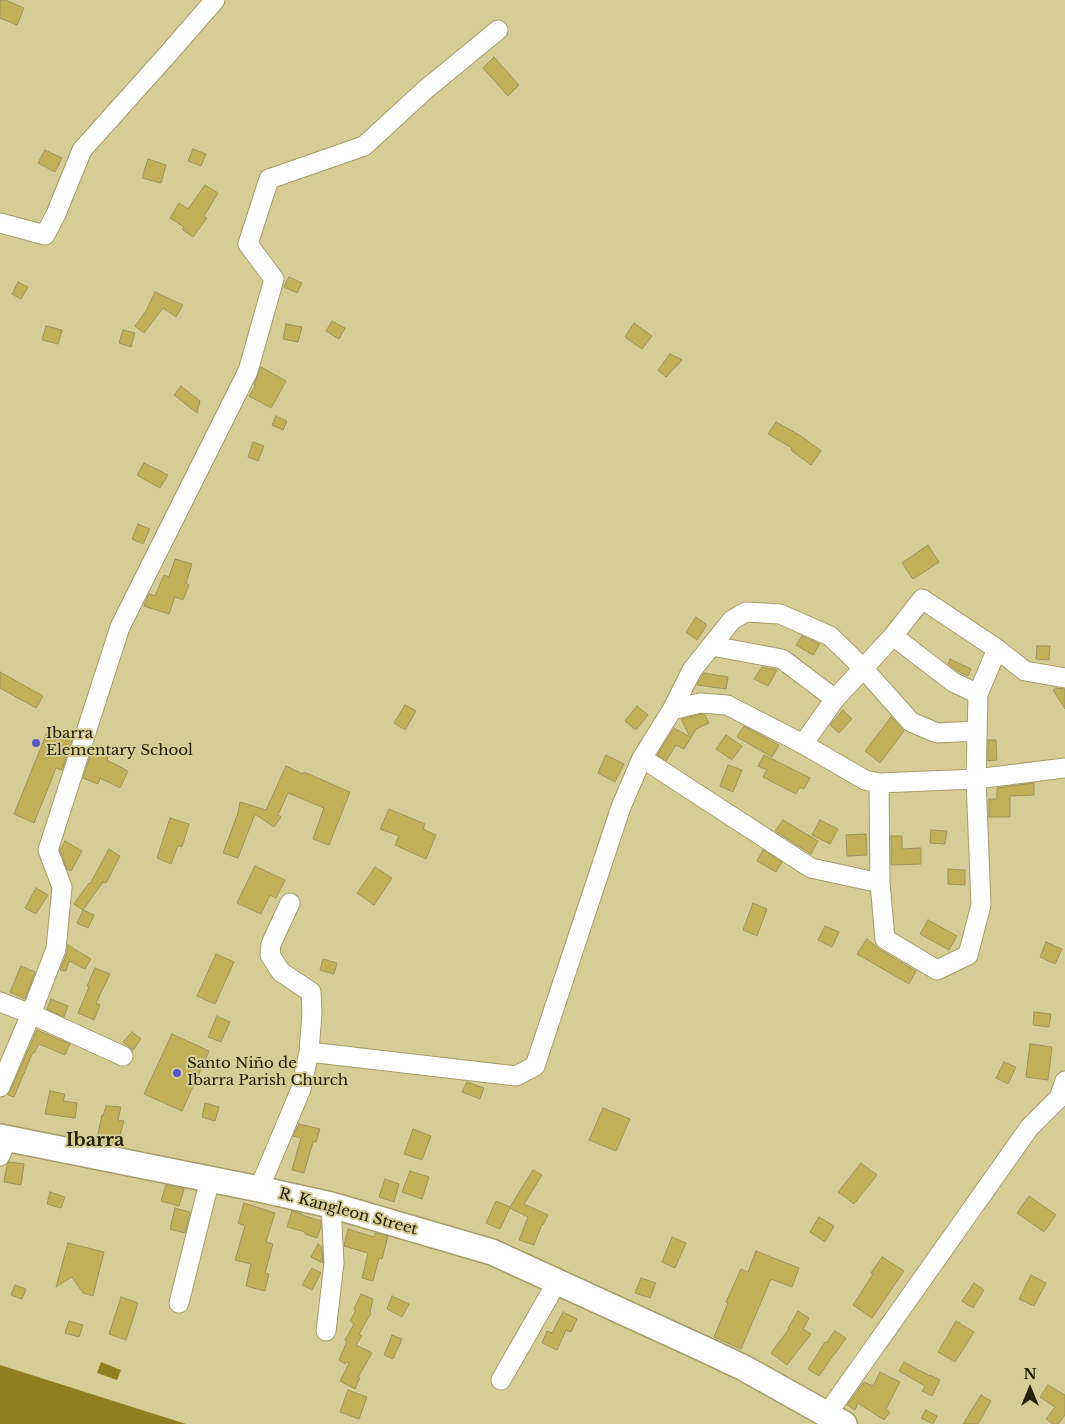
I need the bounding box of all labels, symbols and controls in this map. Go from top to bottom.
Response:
place label: Ibarra Elementary School [46,725,193,760]
marker: Ibarra Elementary School [30,737,42,749]
place label: Santo Niño de Ibarra Parish Church [187,1055,348,1090]
marker: Santo Niño de Ibarra Parish Church [171,1067,183,1079]
district label: Ibarra [66,1130,124,1152]
street label: R. Kangleon Street [277,1185,419,1239]
north arrow [1005,1364,1055,1414]
text: N [1023,1365,1037,1383]

